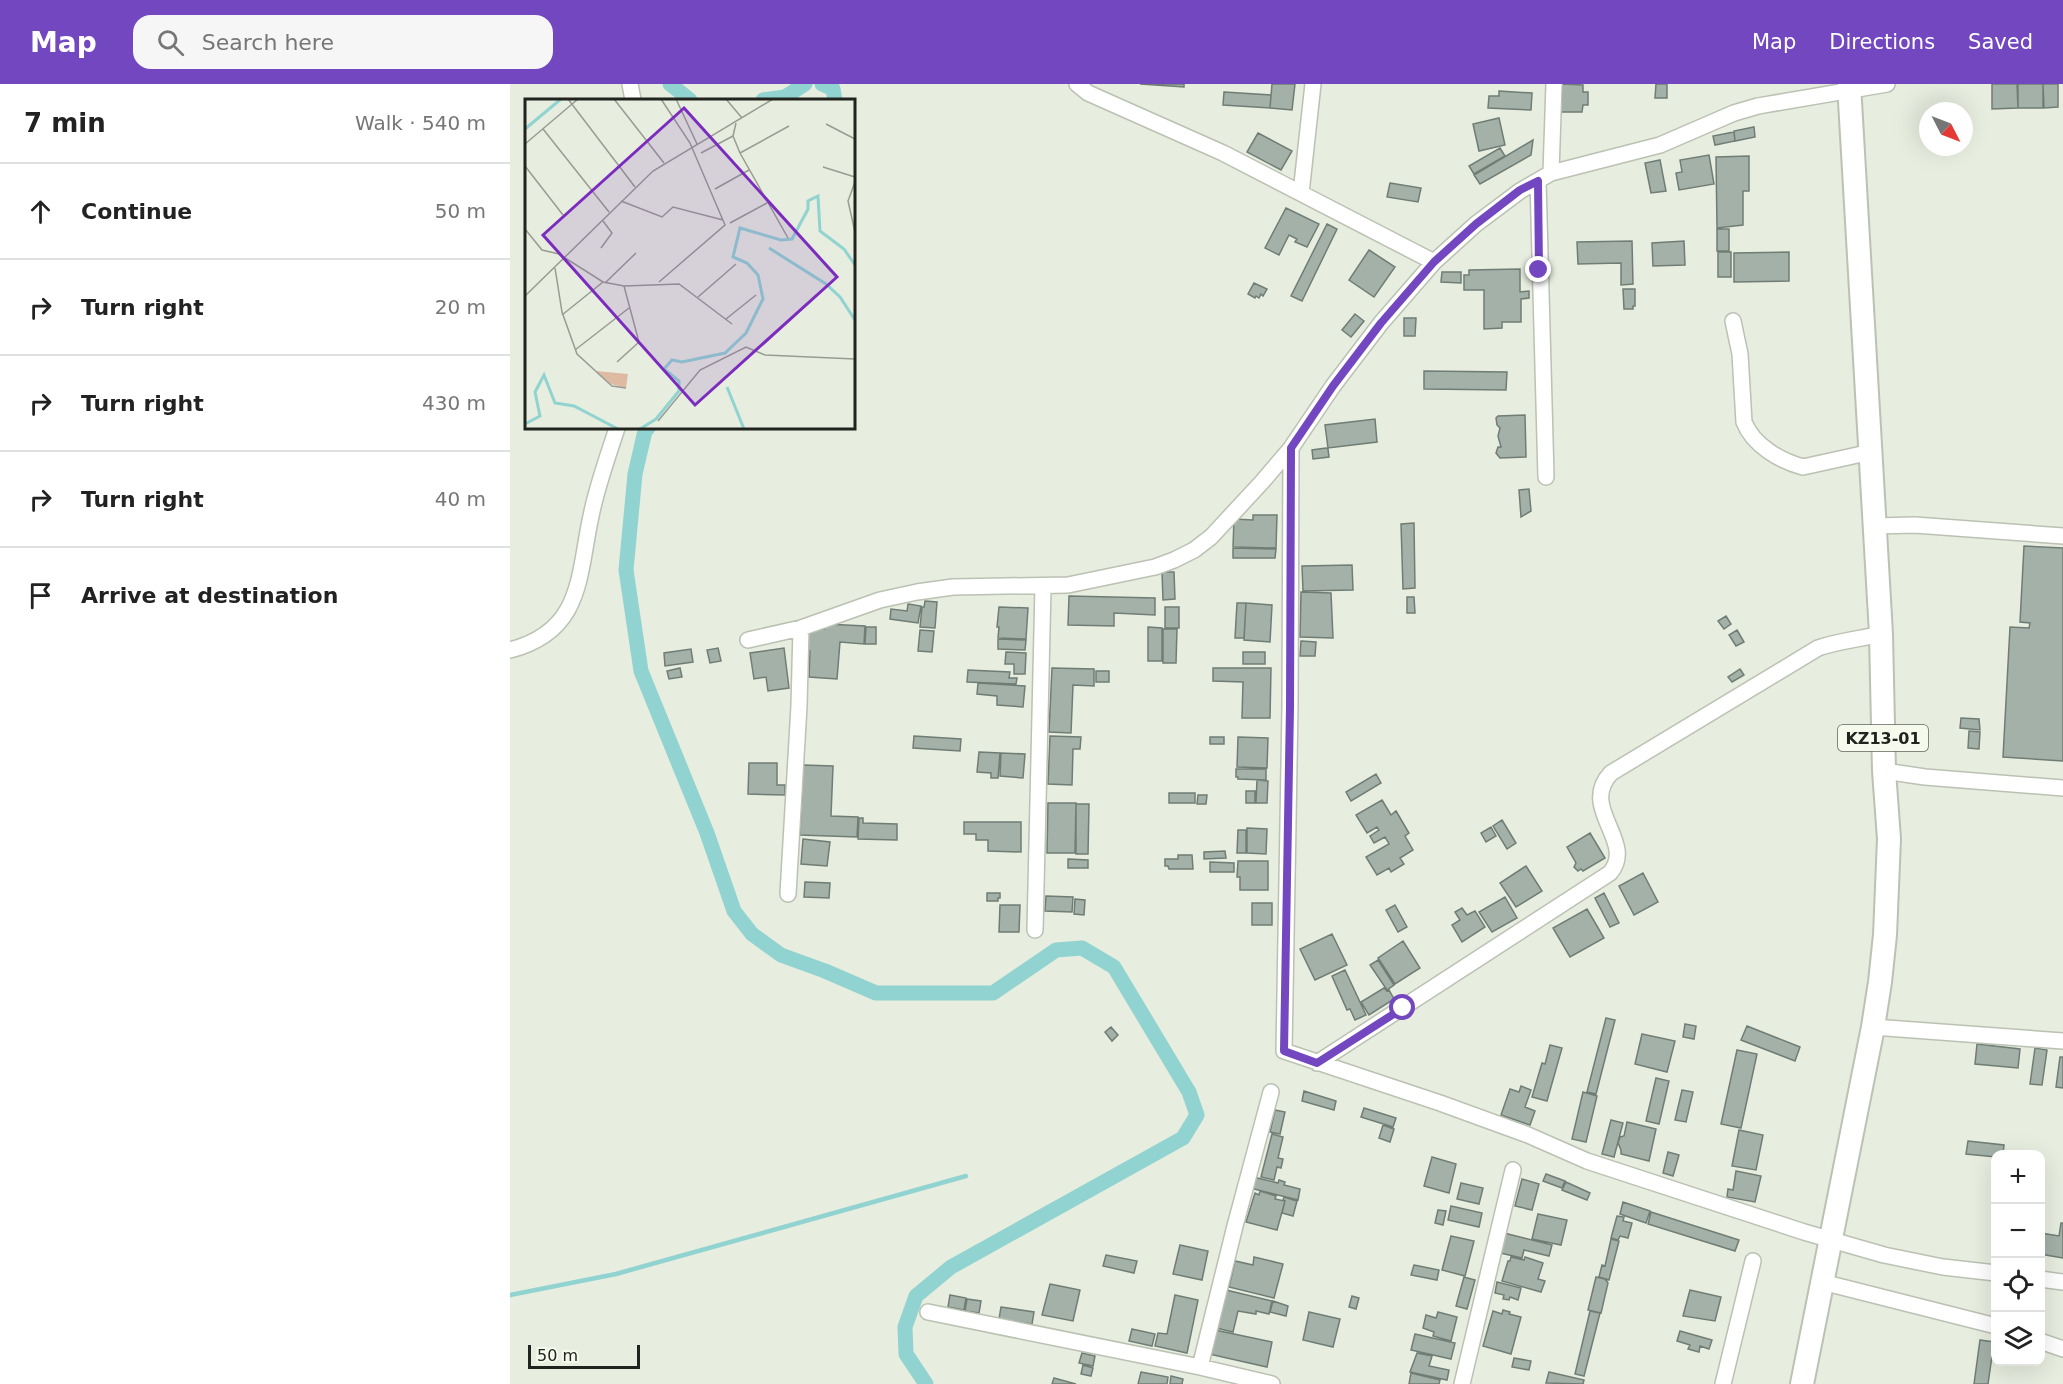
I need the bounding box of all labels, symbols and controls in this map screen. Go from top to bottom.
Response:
search box [133,15,553,69]
text: Map [30,26,97,59]
icon: search [154,26,187,59]
text: Search here [202,30,334,55]
text: Map [1752,30,1796,54]
text: Directions [1829,30,1935,54]
text: Saved [1968,30,2033,54]
inset map [525,99,855,429]
north arrow [1919,102,1973,156]
text: 7 min [24,108,106,138]
text: Walk · 540 m [355,111,486,135]
icon: ahead [24,195,57,228]
text: Continue [81,199,192,224]
text: 50 m [435,199,486,223]
route end [1525,256,1551,282]
icon: right [24,291,57,324]
text: Turn right [81,295,204,320]
text: 20 m [435,295,486,319]
icon: right [24,387,57,420]
text: Turn right [81,391,204,416]
text: 430 m [422,391,486,415]
icon: right [24,483,57,516]
text: Turn right [81,487,204,512]
text: 40 m [435,487,486,511]
icon: arrive [24,579,57,612]
text: Arrive at destination [81,583,338,608]
road number: KZ13-01 [1838,725,1928,751]
route start [1389,994,1415,1020]
map controls [1991,1150,2045,1366]
button: + [1991,1150,2045,1204]
button: − [1991,1204,2045,1258]
button: locate [1991,1258,2045,1312]
button: layers [1991,1312,2045,1366]
scale bar [528,1342,640,1370]
text: 50 m [537,1346,578,1365]

